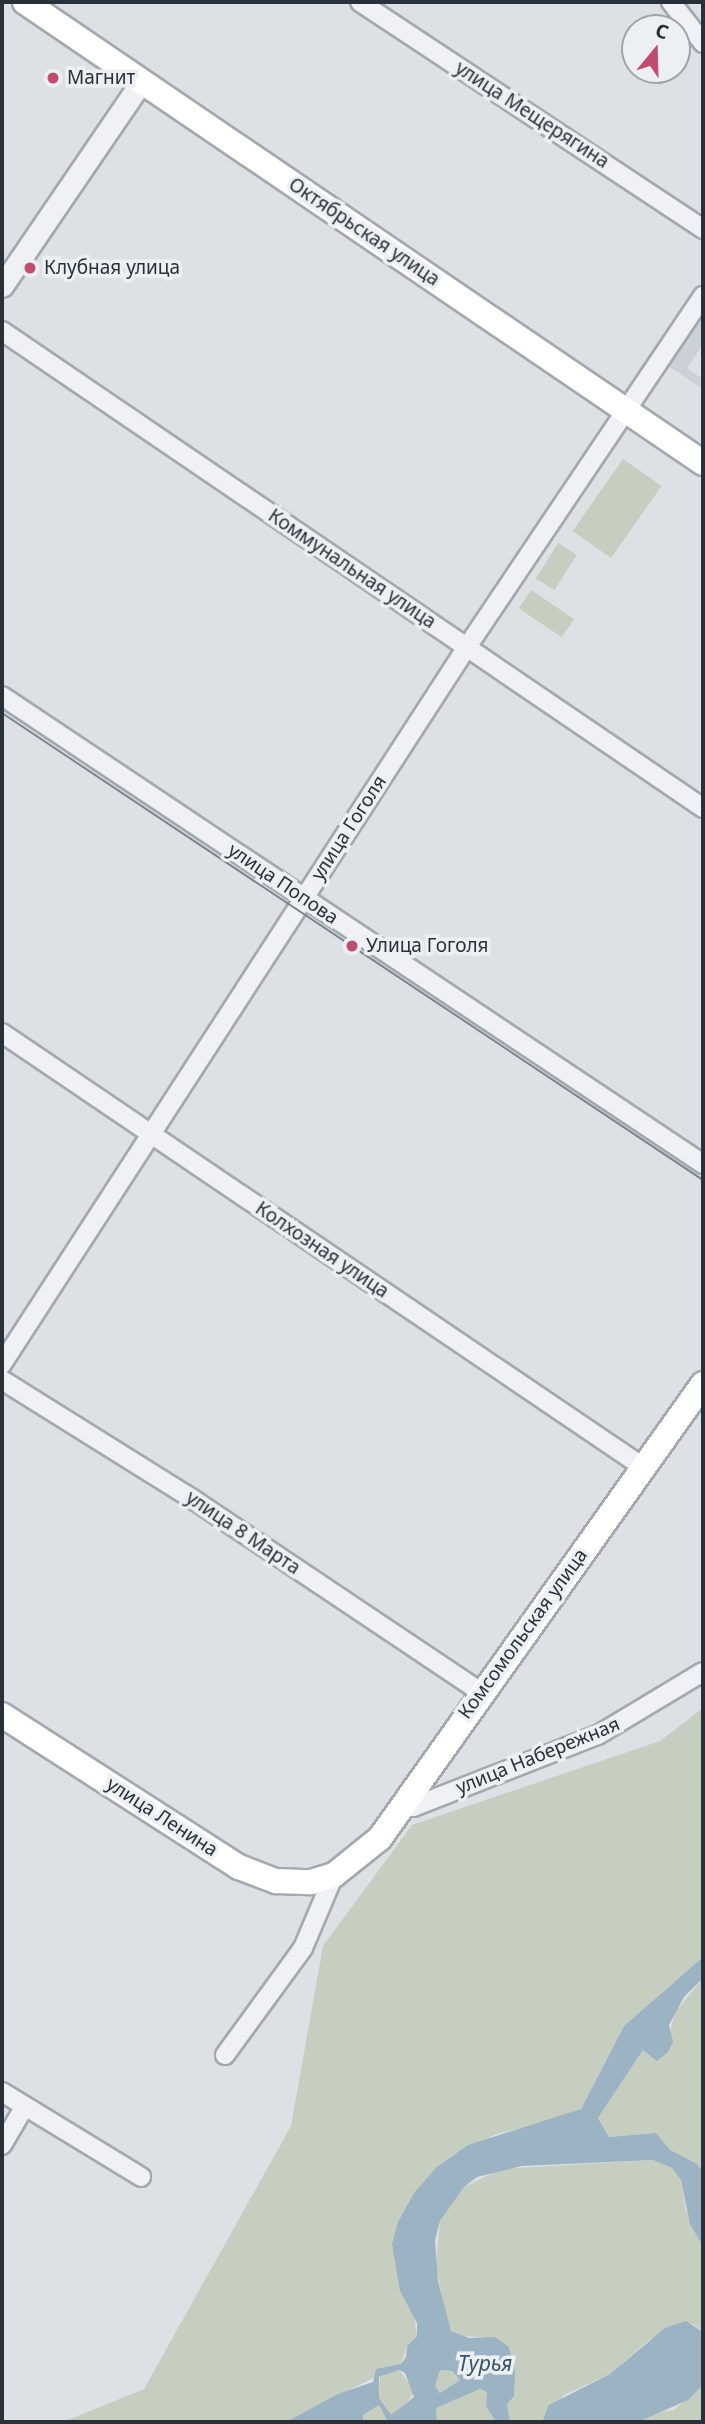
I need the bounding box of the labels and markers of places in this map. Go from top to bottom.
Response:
place label: Магнит [67,67,135,89]
marker: Магнит [45,70,61,86]
place label: Клубная улица [44,257,180,279]
marker: Клубная улица [22,260,38,276]
place label: Улица Гоголя [366,935,489,957]
marker: Улица Гоголя [344,938,360,954]

